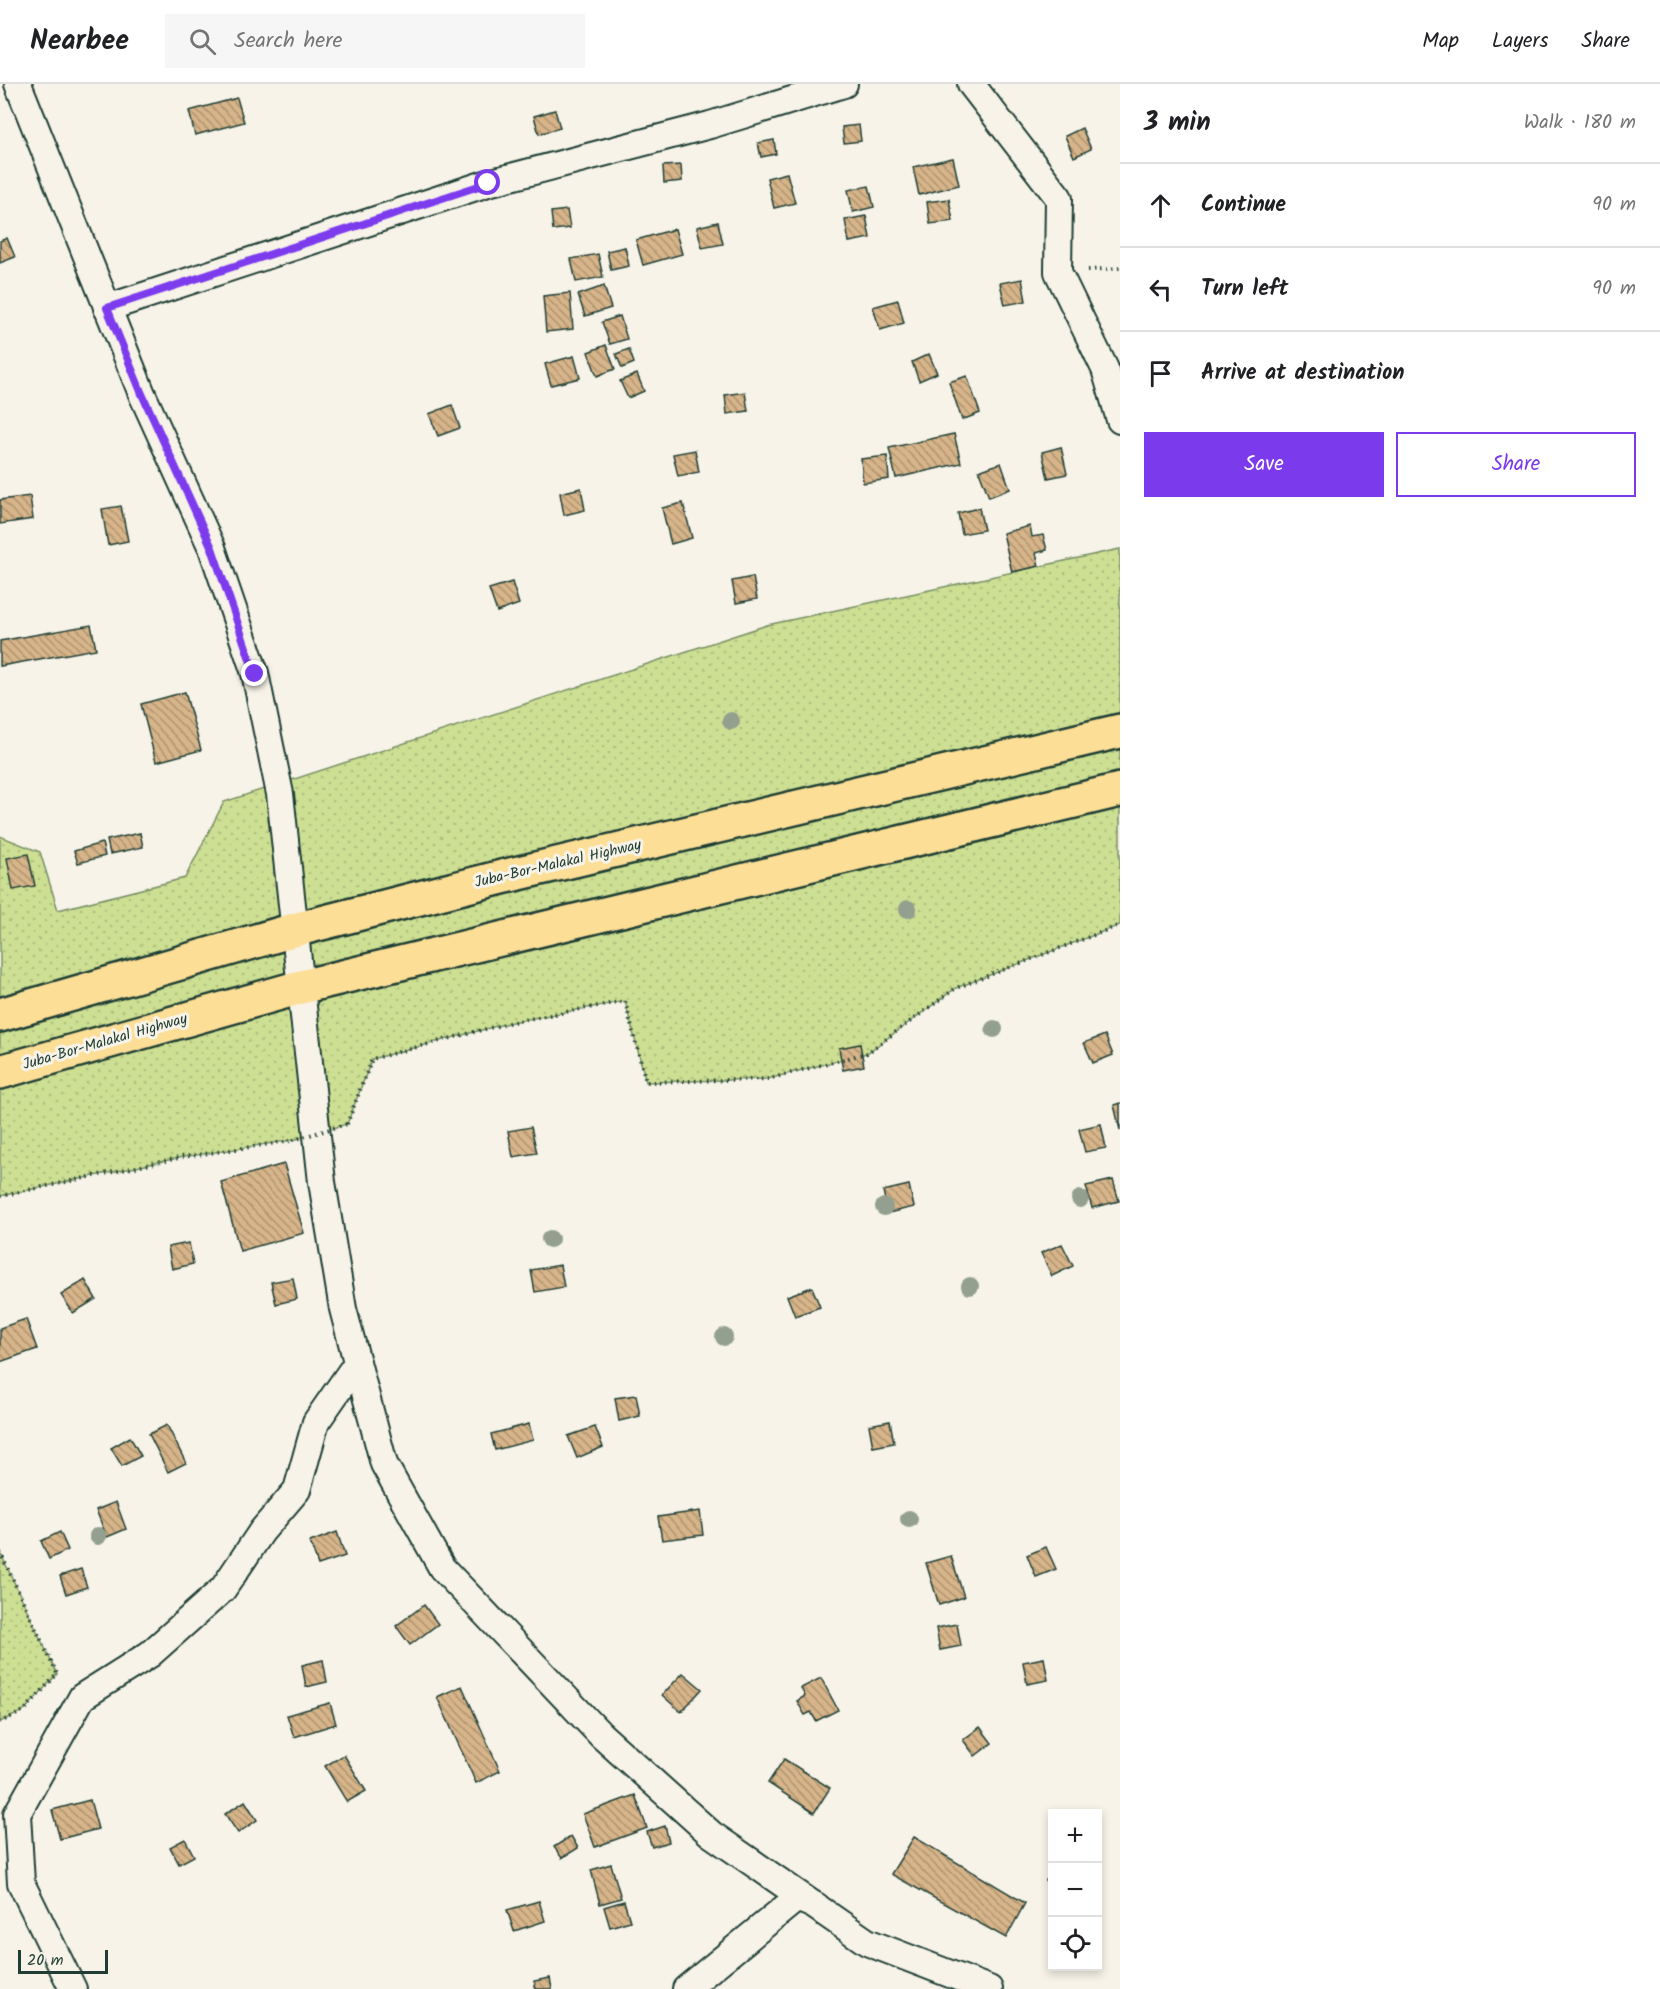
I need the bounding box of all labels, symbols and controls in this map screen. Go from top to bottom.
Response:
search box [165,14,585,68]
text: Nearbee [30,19,129,64]
text: Search here [234,24,342,59]
icon: search [186,25,219,58]
text: Map [1422,25,1459,58]
text: Layers [1492,25,1548,58]
text: Share [1581,25,1630,58]
text: 3 min [1144,102,1211,144]
text: Walk · 180 m [1524,107,1636,139]
route start [474,169,500,195]
text: Continue [1201,188,1286,223]
icon: ahead [1144,189,1177,222]
text: 90 m [1592,189,1636,221]
text: Turn left [1201,272,1288,307]
icon: left [1144,273,1177,306]
text: 90 m [1592,273,1636,305]
text: Arrive at destination [1201,356,1404,391]
icon: arrive [1144,357,1177,390]
button: Save [1144,432,1384,497]
button: Share [1396,432,1636,497]
route end [241,660,267,686]
street label: Juba-Bor-Malakal Highway [472,833,645,895]
street label: Juba-Bor-Malakal Highway [20,1007,191,1077]
map controls [1048,1809,1102,1971]
button: + [1048,1809,1102,1863]
button: − [1048,1863,1102,1917]
button: locate [1048,1917,1102,1971]
scale bar [18,1947,108,1974]
text: 20 m [27,1948,63,1973]

